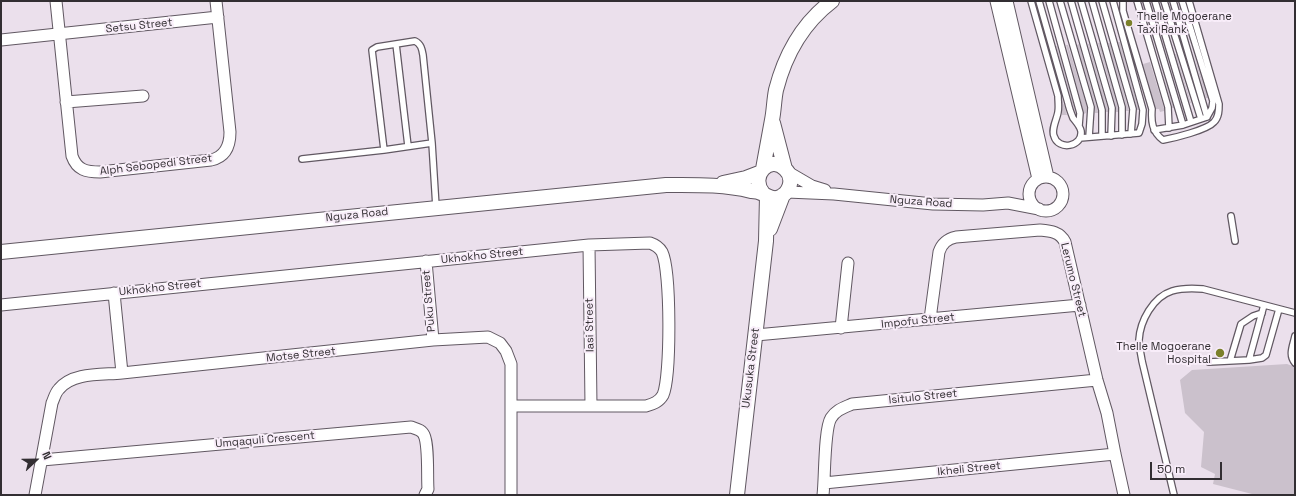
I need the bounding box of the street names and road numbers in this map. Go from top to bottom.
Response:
street label: Setsu Street [105,16,173,36]
street label: Alph Sebopedi Street [99,152,213,178]
street label: Nguza Road [889,193,953,211]
street label: Nguza Road [325,205,389,225]
street label: Lerumo Street [1057,242,1089,318]
street label: Ukhokho Street [440,245,524,267]
street label: Puku Street [420,269,438,333]
street label: Ukhokho Street [118,277,202,299]
street label: Iasi Street [583,298,597,352]
street label: Impofu Street [881,311,955,331]
street label: Ukusuka Street [740,327,762,409]
street label: Motse Street [266,345,336,365]
street label: Isitulo Street [888,387,958,407]
street label: Umqaquli Crescent [215,429,315,451]
street label: Ikheli Street [937,459,1001,479]

